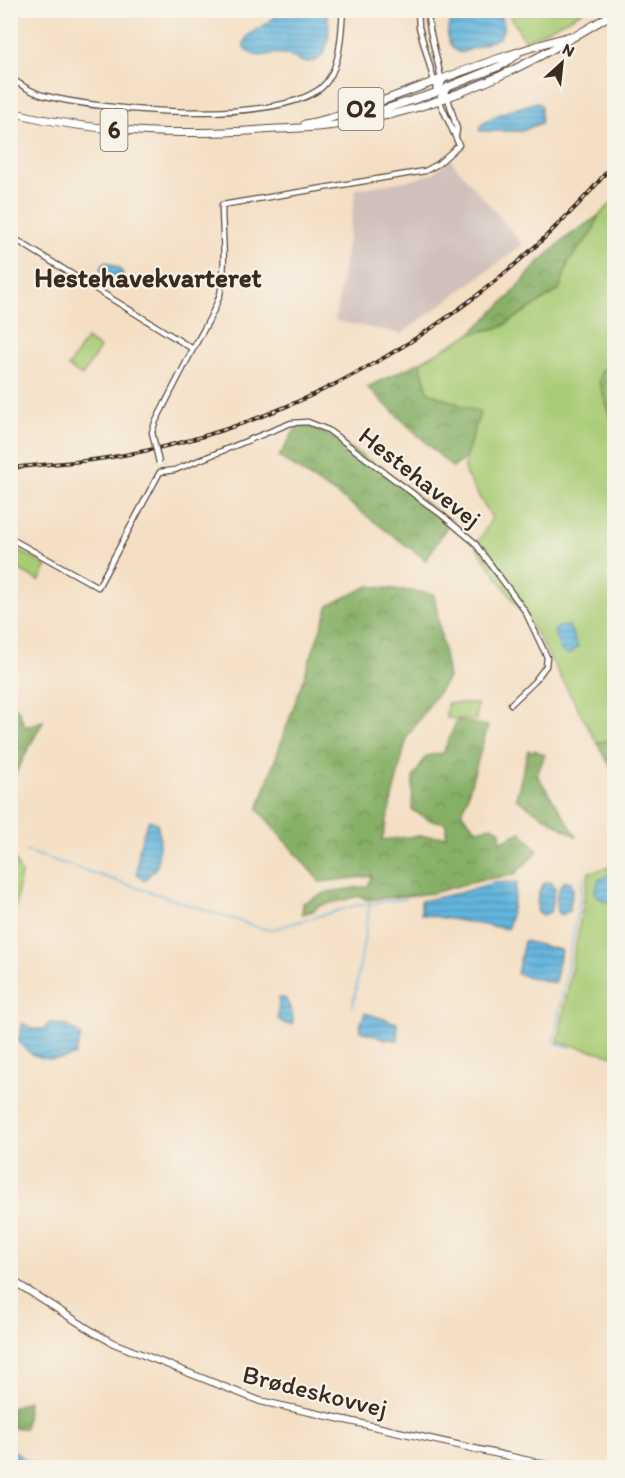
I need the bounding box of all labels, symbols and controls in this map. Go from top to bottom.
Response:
north arrow [532,33,592,93]
text: N [559,39,578,61]
road number: O2 [338,88,384,130]
road number: 6 [100,109,128,151]
district label: Hestehavekvarteret [34,261,262,294]
street label: Hestehavevej [352,419,488,535]
street label: Brødeskovvej [239,1358,391,1424]

